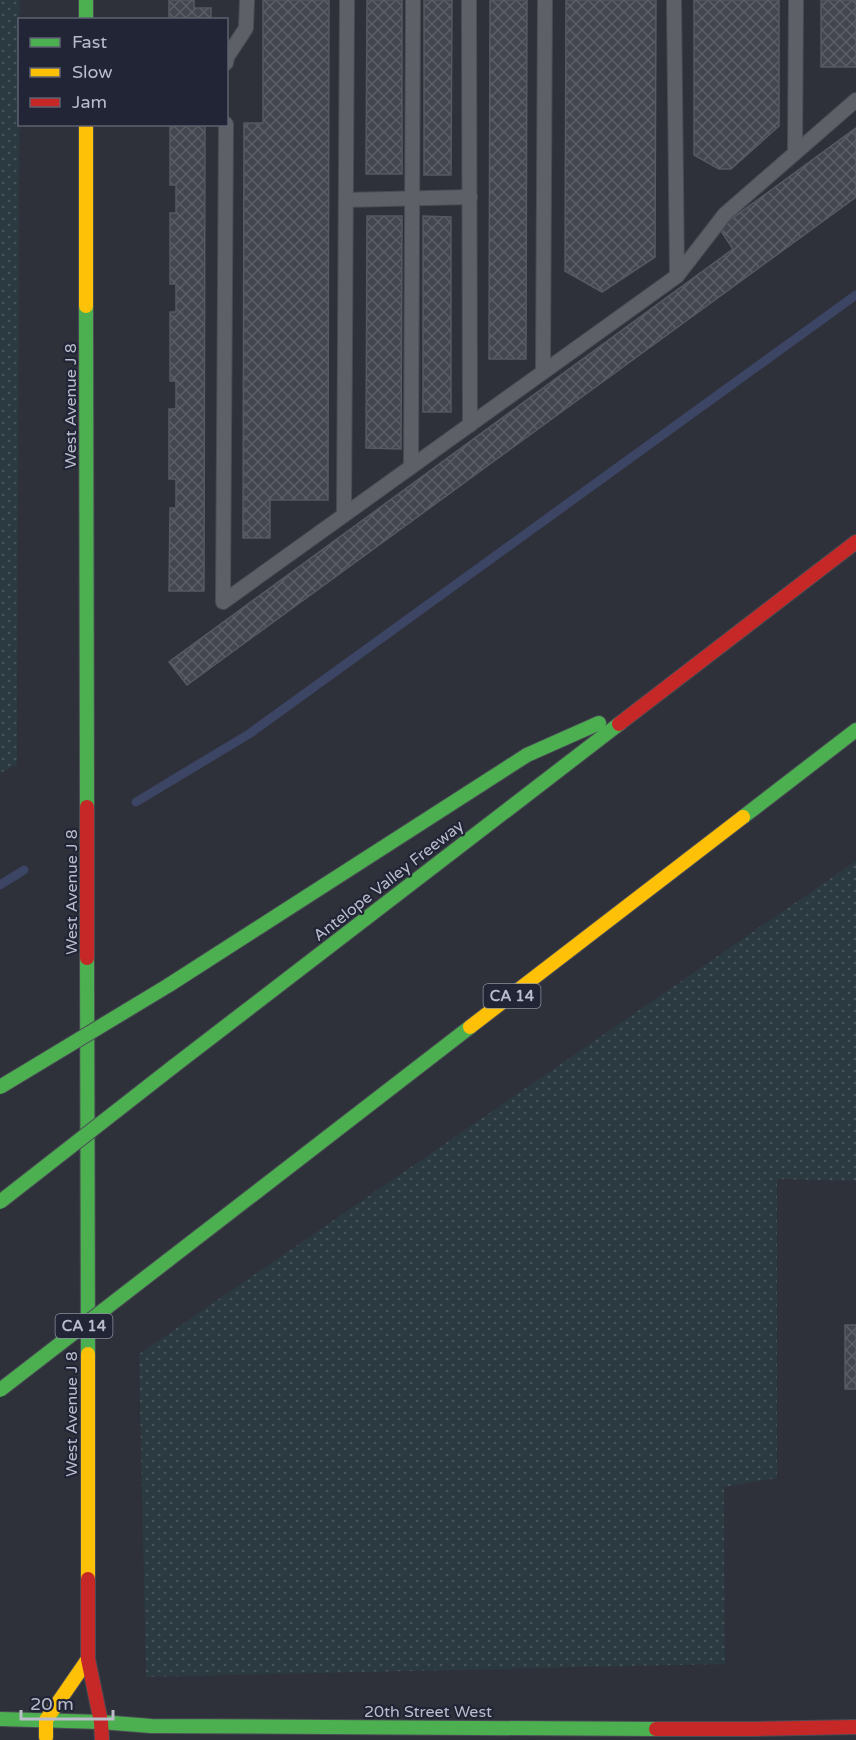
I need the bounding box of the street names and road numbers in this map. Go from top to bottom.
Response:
street label: West Avenue J 8 [61,343,81,469]
street label: Antelope Valley Freeway [309,816,468,946]
street label: West Avenue J 8 [62,829,82,955]
road number: CA 14 [484,984,540,1008]
road number: CA 14 [56,1314,112,1338]
street label: West Avenue J 8 [62,1351,82,1477]
street label: 20th Street West [364,1702,492,1722]

